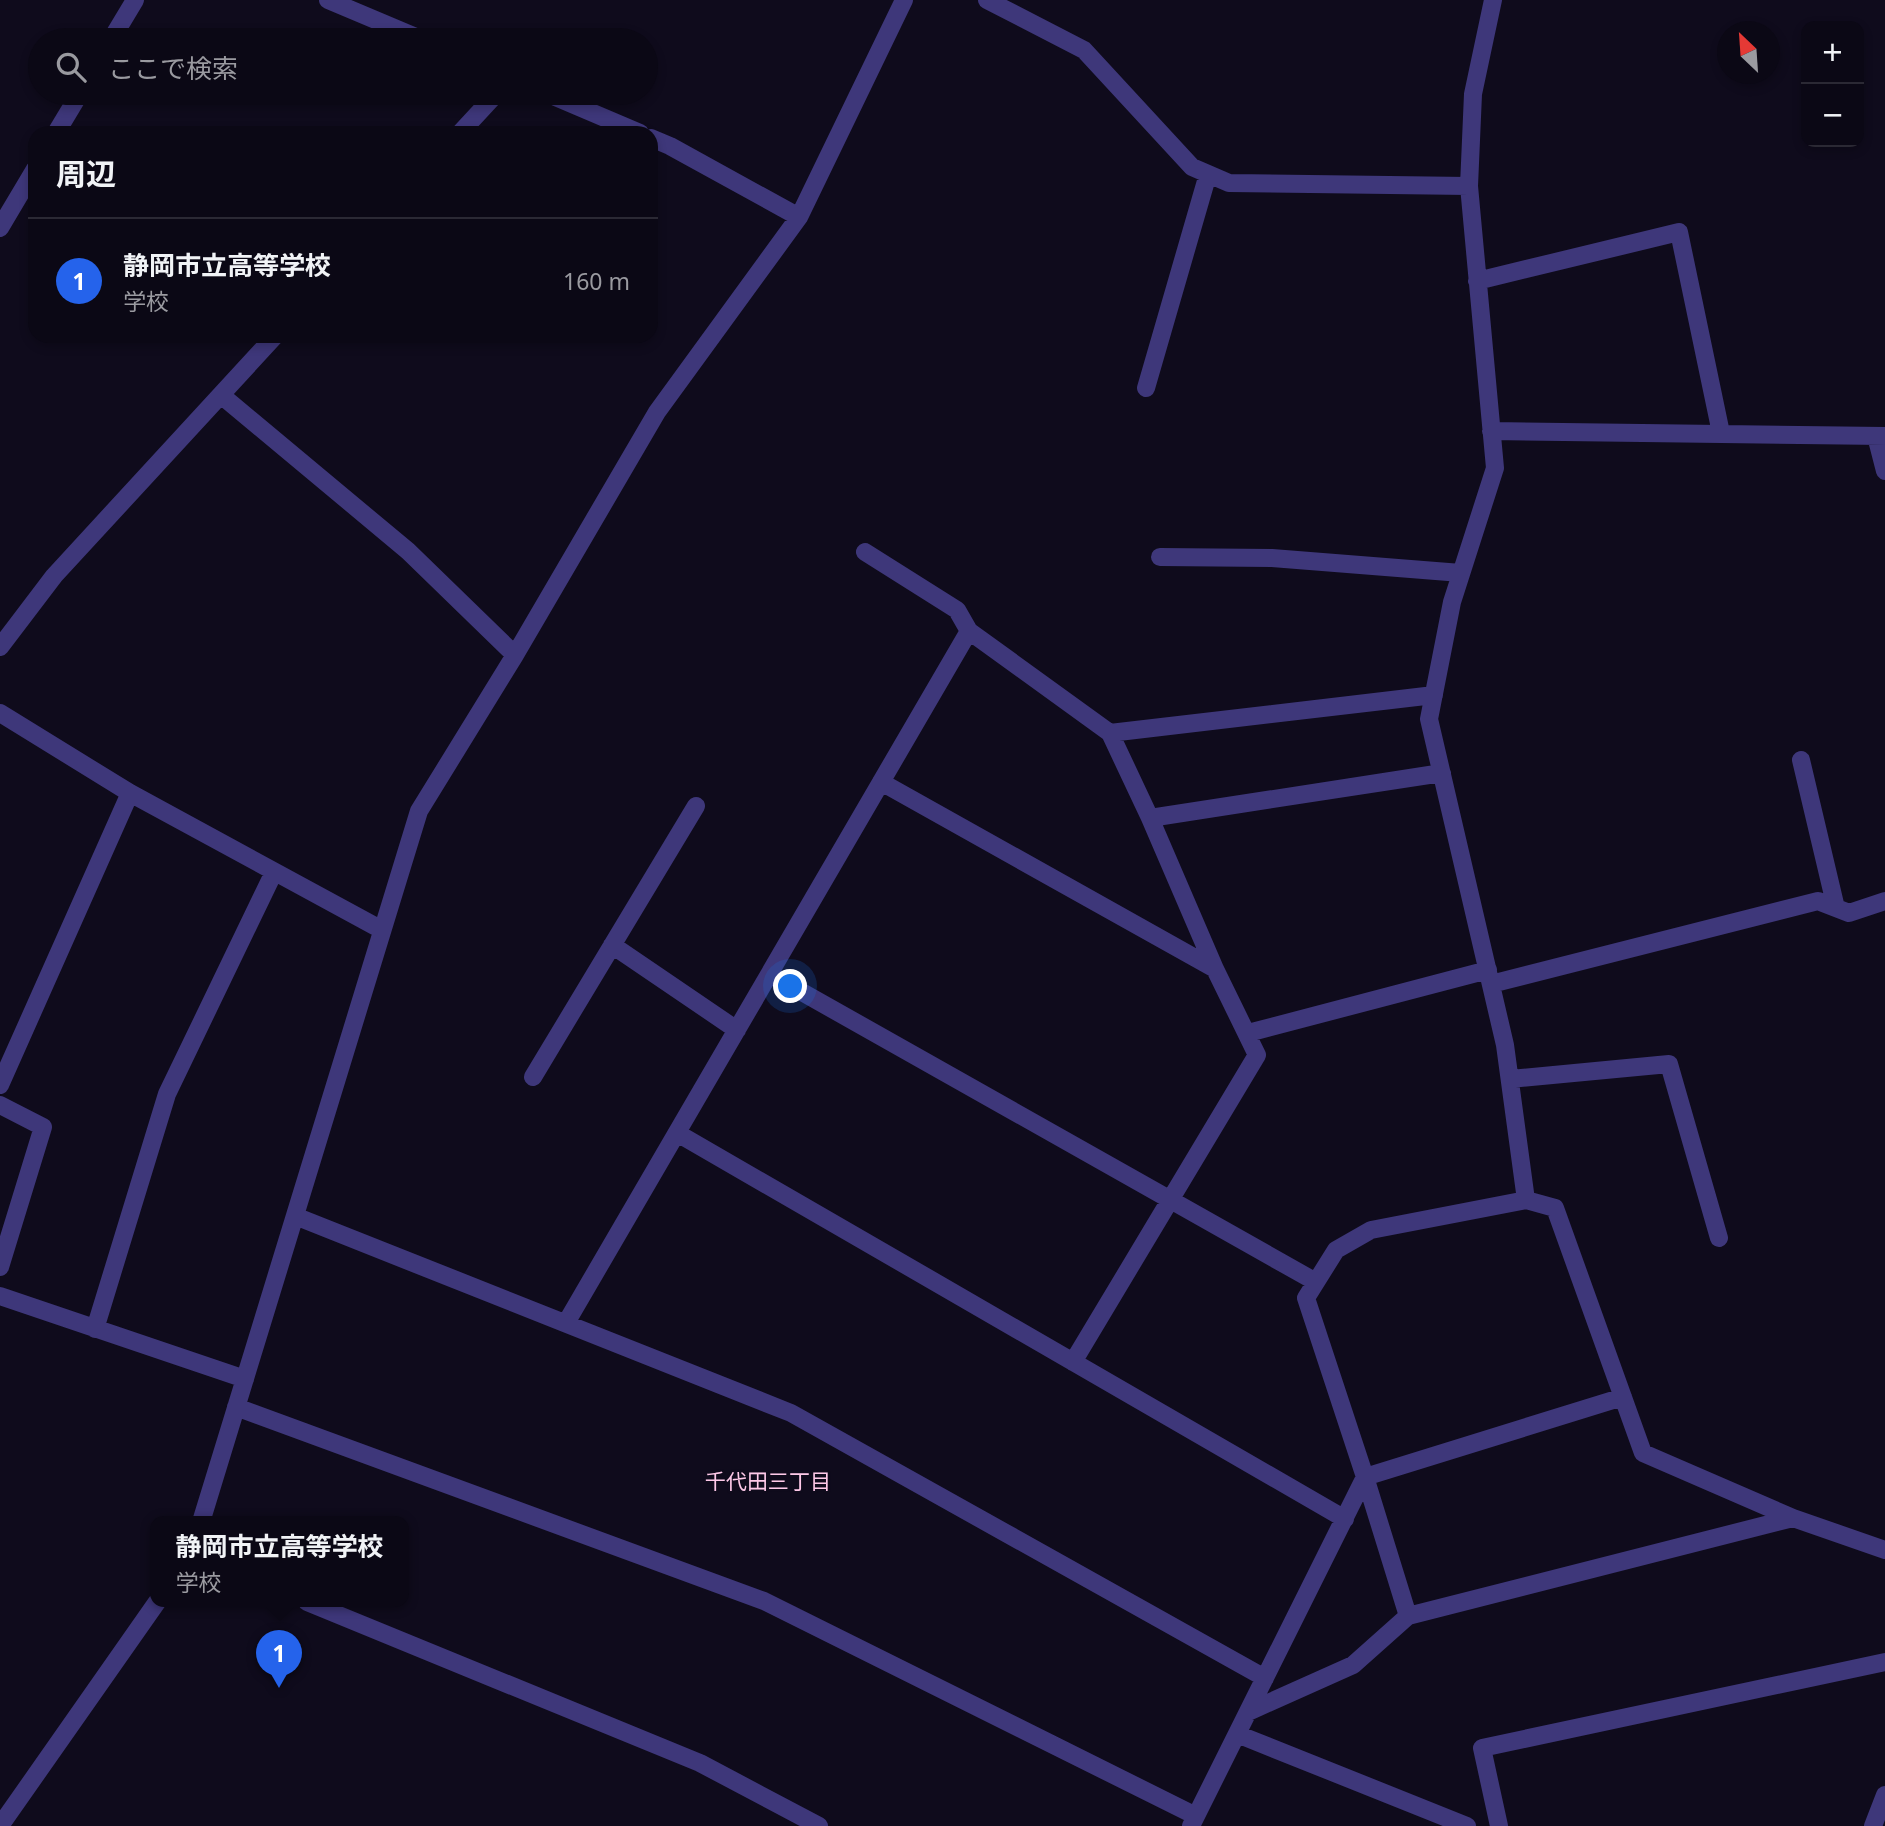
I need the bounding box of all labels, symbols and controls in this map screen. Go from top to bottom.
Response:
north arrow [1717,21,1780,84]
map controls [1801,21,1864,147]
button: + [1801,21,1864,84]
search box [28,28,658,105]
icon: search [52,48,90,86]
text: ここで検索 [108,50,238,86]
button: − [1801,84,1864,147]
text: 周辺 [56,153,116,194]
text: 静岡市立高等学校 [123,247,331,283]
text: 1 [72,265,86,297]
text: 160 m [563,265,630,297]
text: 学校 [123,285,169,317]
your location [773,969,807,1003]
district label: 千代田三丁目 [705,1467,831,1495]
popup [150,1516,409,1607]
text: 静岡市立高等学校 [175,1528,384,1564]
text: 学校 [175,1566,221,1598]
pin: 1 [256,1630,302,1688]

